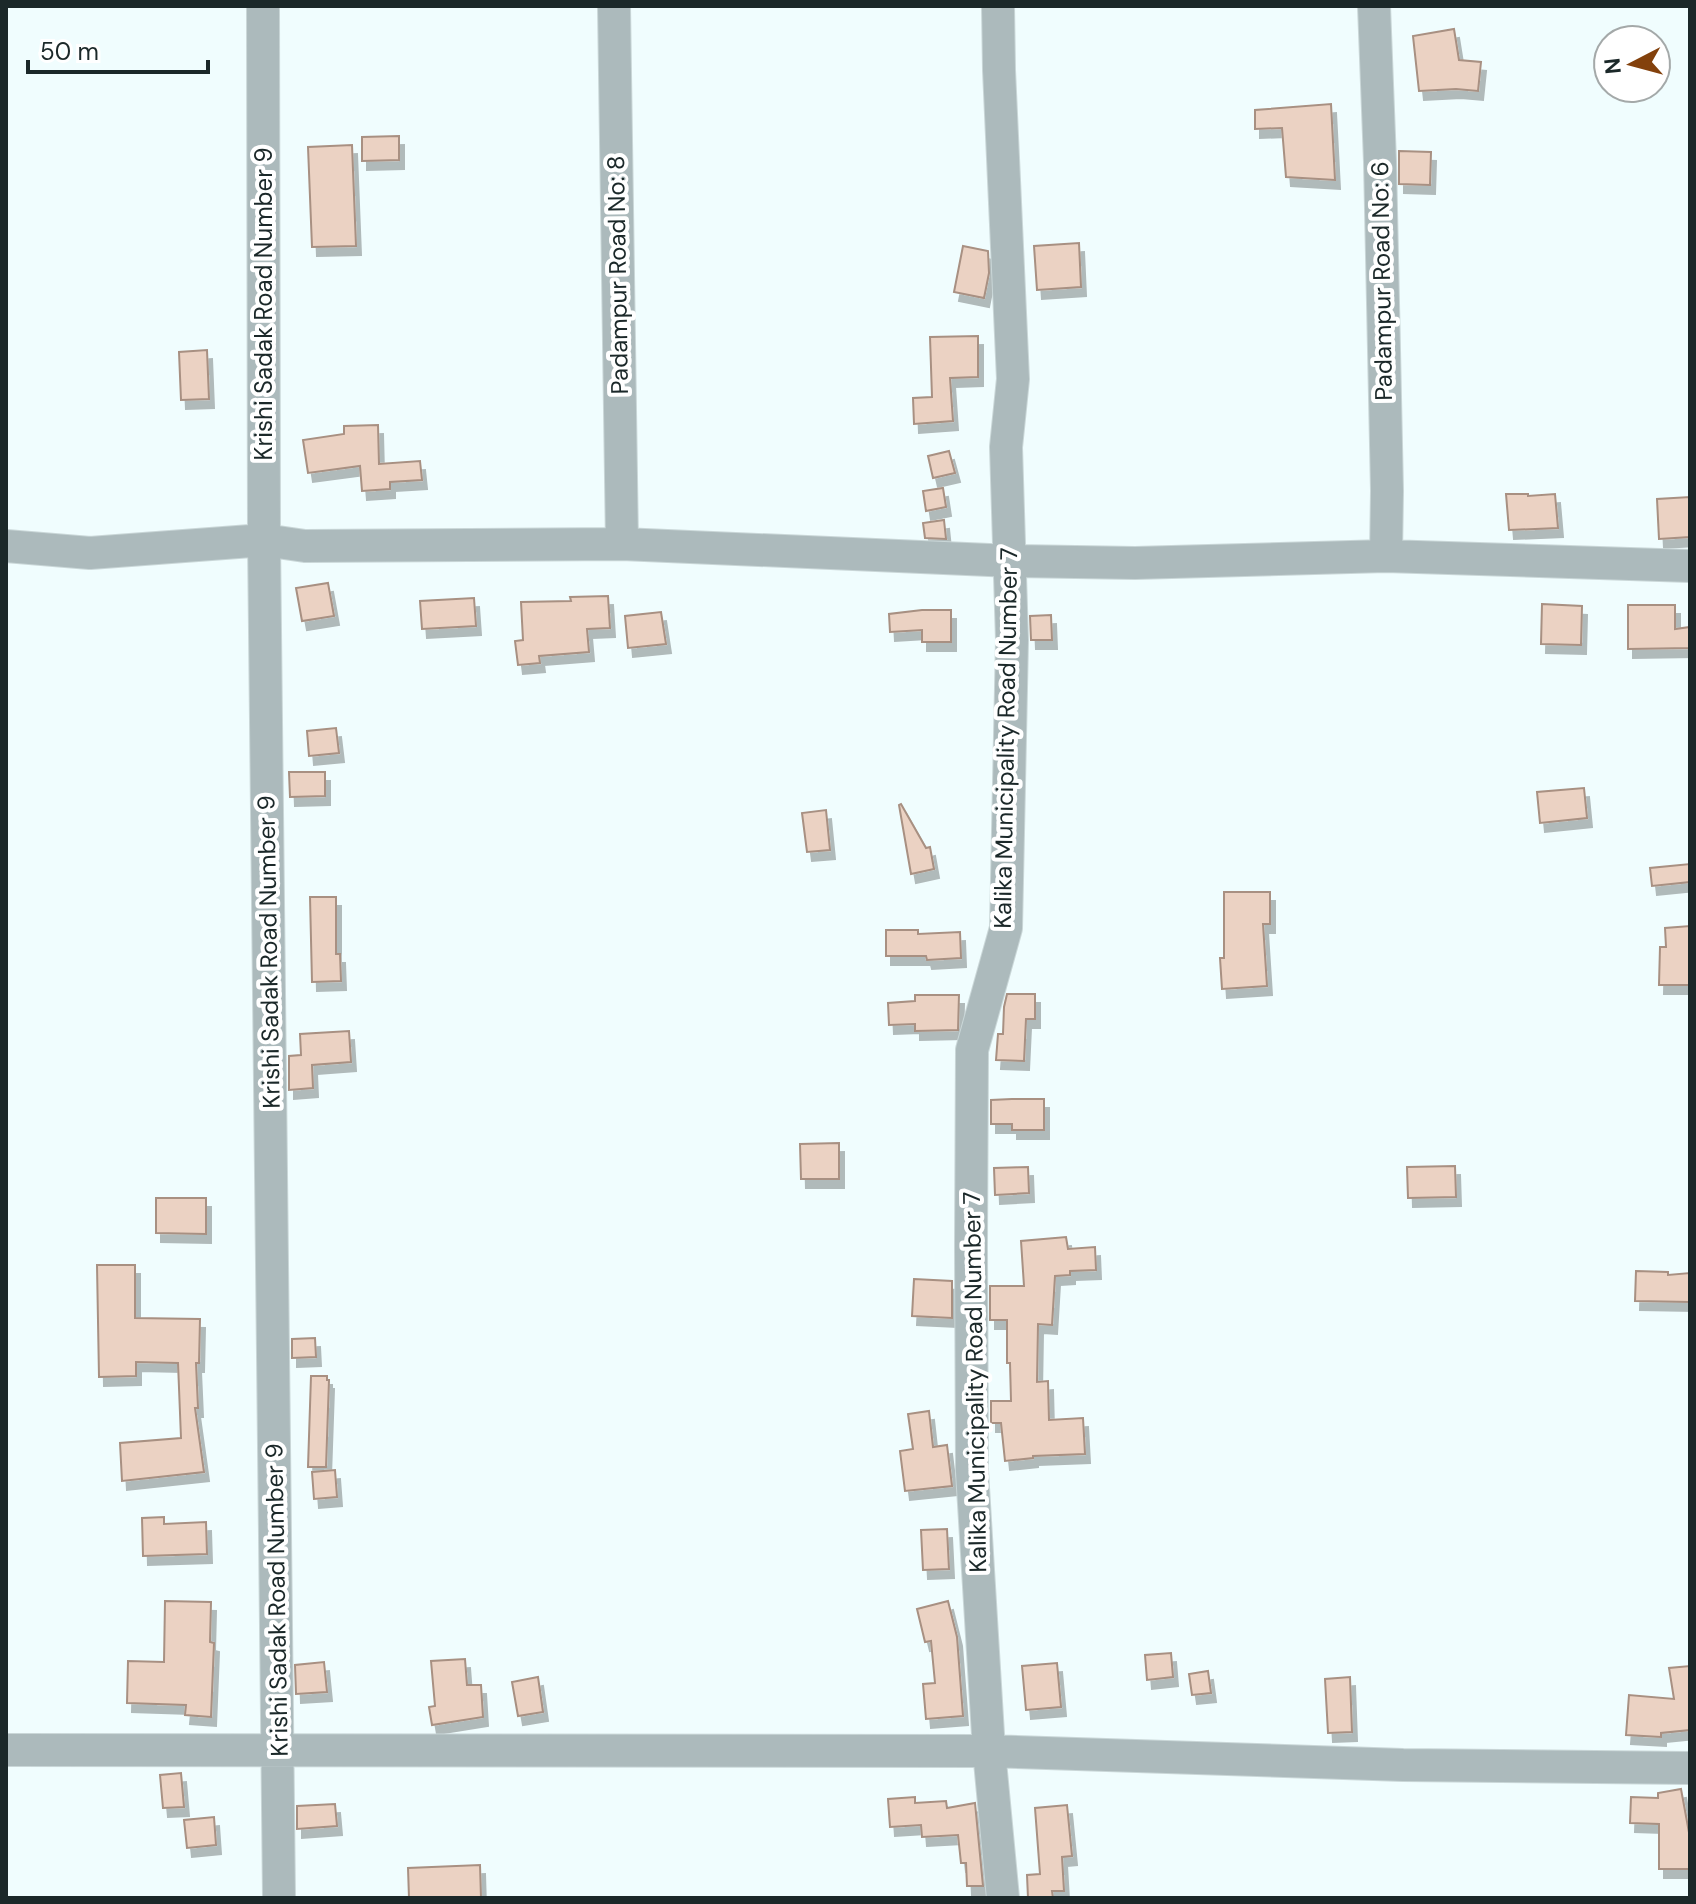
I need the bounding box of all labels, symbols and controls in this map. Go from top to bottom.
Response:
scale bar [28,24,208,74]
north arrow [1592,24,1672,104]
text: 50 m [40,36,99,67]
text: N [1597,57,1628,76]
street label: Krishi Sadak Road Number 9 [248,147,279,461]
street label: Padampur Road No: 8 [600,155,635,395]
street label: Padampur Road No: 6 [1364,161,1399,401]
street label: Kalika Municipality Road Number 7 [987,547,1024,929]
street label: Krishi Sadak Road Number 9 [250,795,287,1109]
street label: Kalika Municipality Road Number 7 [956,1191,993,1573]
street label: Krishi Sadak Road Number 9 [258,1443,295,1757]

